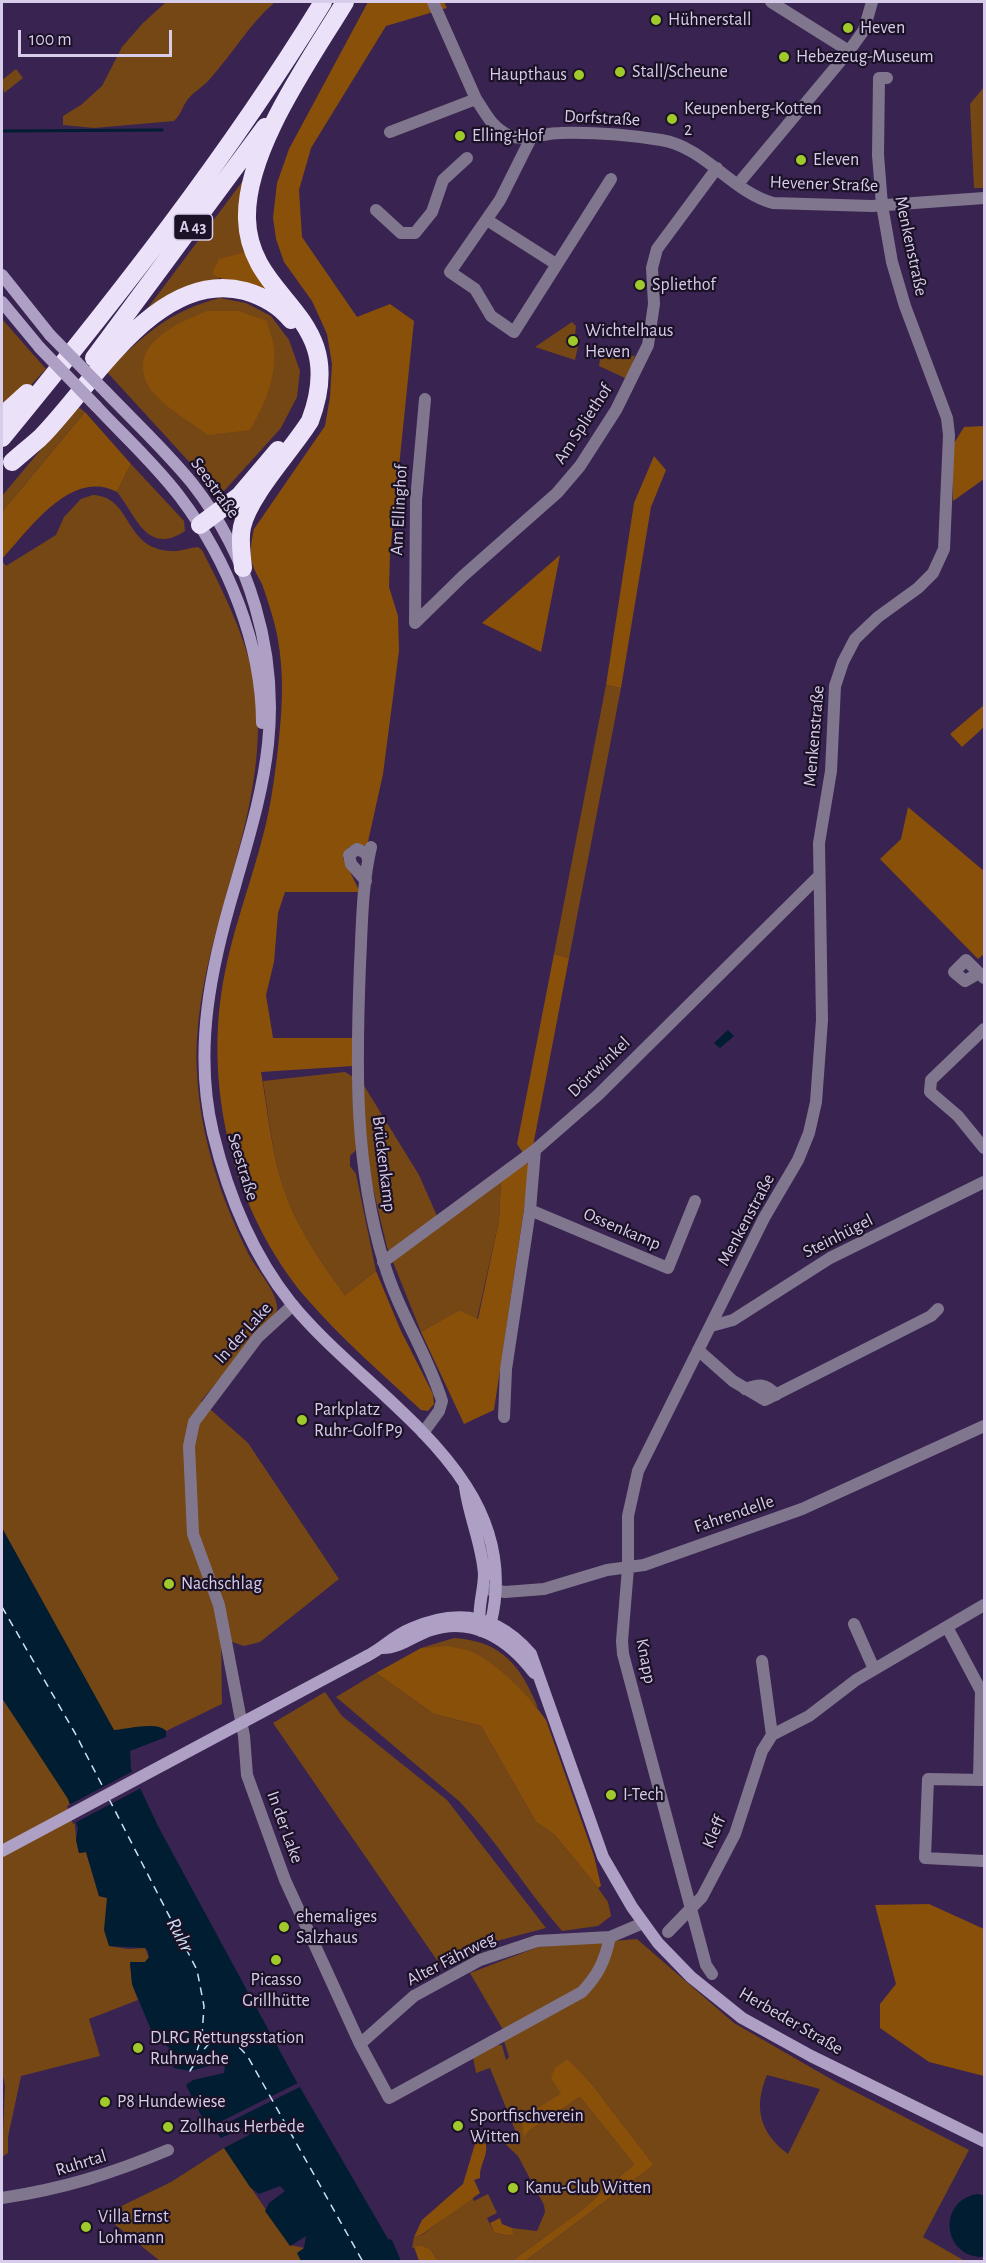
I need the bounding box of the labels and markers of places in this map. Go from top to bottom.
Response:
place label: Hühnerstall [668,9,752,31]
marker: Hühnerstall [649,13,663,27]
place label: Heven [860,17,905,39]
marker: Heven [841,21,855,35]
place label: Hebezeug-Museum [796,46,934,68]
marker: Hebezeug-Museum [777,50,791,64]
place label: Stall/Scheune [632,61,728,83]
place label: Haupthaus [489,64,567,86]
marker: Stall/Scheune [613,65,627,79]
marker: Haupthaus [572,68,586,82]
place label: Keupenberg-Kotten 2 [684,98,822,140]
marker: Keupenberg-Kotten 2 [665,112,679,126]
place label: Elling-Hof [472,125,543,147]
marker: Elling-Hof [453,129,467,143]
place label: Eleven [813,149,859,171]
marker: Eleven [794,153,808,167]
place label: Spliethof [652,274,716,296]
marker: Spliethof [633,278,647,292]
place label: Wichtelhaus Heven [585,320,673,362]
marker: Wichtelhaus Heven [566,334,580,348]
place label: Parkplatz Ruhr-Golf P9 [314,1399,403,1442]
marker: Parkplatz Ruhr-Golf P9 [295,1413,309,1427]
place label: Nachschlag [181,1573,262,1595]
marker: Nachschlag [162,1577,176,1591]
place label: I-Tech [623,1784,664,1806]
marker: I-Tech [604,1788,618,1802]
place label: ehemaliges Salzhaus [296,1906,377,1948]
marker: ehemaliges Salzhaus [277,1920,291,1934]
marker: Picasso Grillhütte [269,1953,283,1967]
place label: Picasso Grillhütte [242,1969,310,2012]
place label: DLRG Rettungsstation Ruhrwache [150,2027,304,2070]
marker: DLRG Rettungsstation Ruhrwache [131,2041,145,2055]
place label: P8 Hundewiese [117,2091,226,2113]
marker: P8 Hundewiese [98,2095,112,2109]
place label: Sportfischverein Witten [470,2105,584,2148]
place label: Zollhaus Herbede [180,2116,304,2138]
marker: Sportfischverein Witten [451,2119,465,2133]
marker: Zollhaus Herbede [161,2120,175,2134]
place label: Kanu-Club Witten [525,2177,651,2199]
marker: Kanu-Club Witten [506,2181,520,2195]
place label: Villa Ernst Lohmann [98,2206,169,2248]
marker: Villa Ernst Lohmann [79,2220,93,2234]

